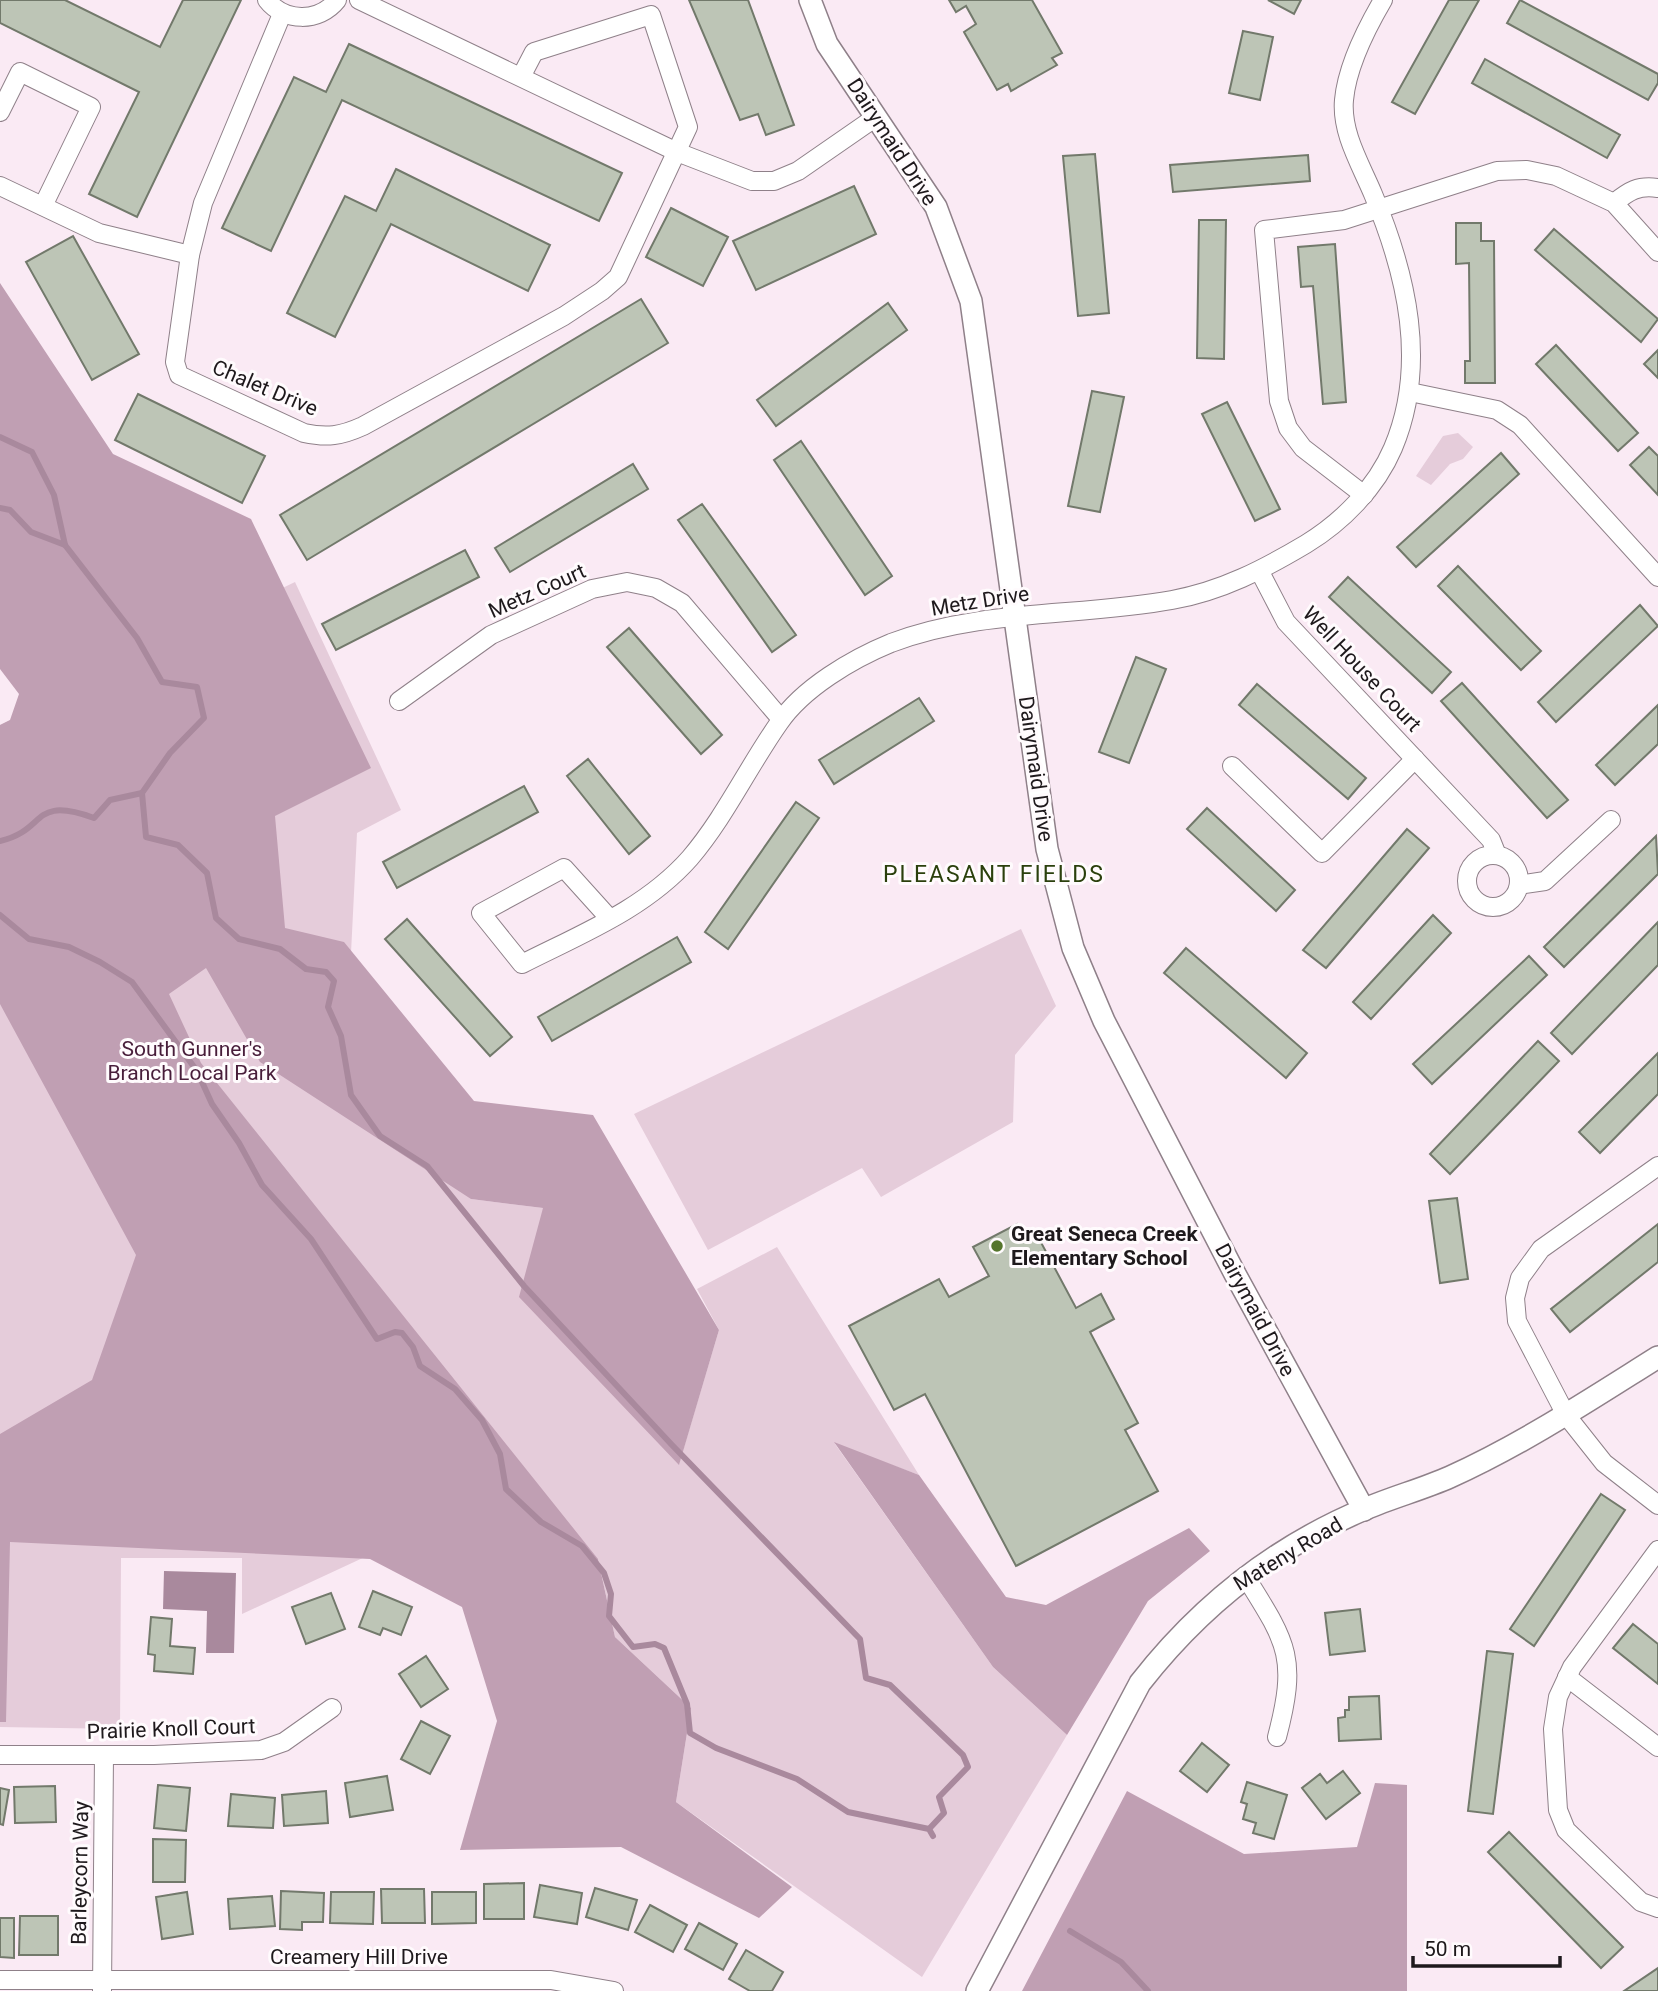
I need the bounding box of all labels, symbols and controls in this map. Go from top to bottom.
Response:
street label: Dairymaid Drive [842,74,942,210]
street label: Chalet Drive [209,355,321,421]
street label: Metz Court [485,559,589,623]
street label: Metz Drive [929,581,1031,621]
street label: Well House Court [1298,601,1426,737]
street label: Dairymaid Drive [1014,695,1058,843]
district label: PLEASANT FIELDS [883,861,1105,888]
park label: South Gunner's Branch Local Park [108,1037,277,1085]
place label: Great Seneca Creek Elementary School [1011,1222,1198,1270]
marker: Great Seneca Creek Elementary School [989,1238,1005,1254]
street label: Dairymaid Drive [1210,1240,1300,1380]
street label: Mateny Road [1229,1512,1347,1596]
street label: Prairie Knoll Court [86,1714,256,1744]
street label: Barleycorn Way [67,1801,93,1945]
scale bar [1413,1924,1560,1968]
text: 50 m [1424,1937,1471,1961]
street label: Creamery Hill Drive [270,1945,448,1969]

